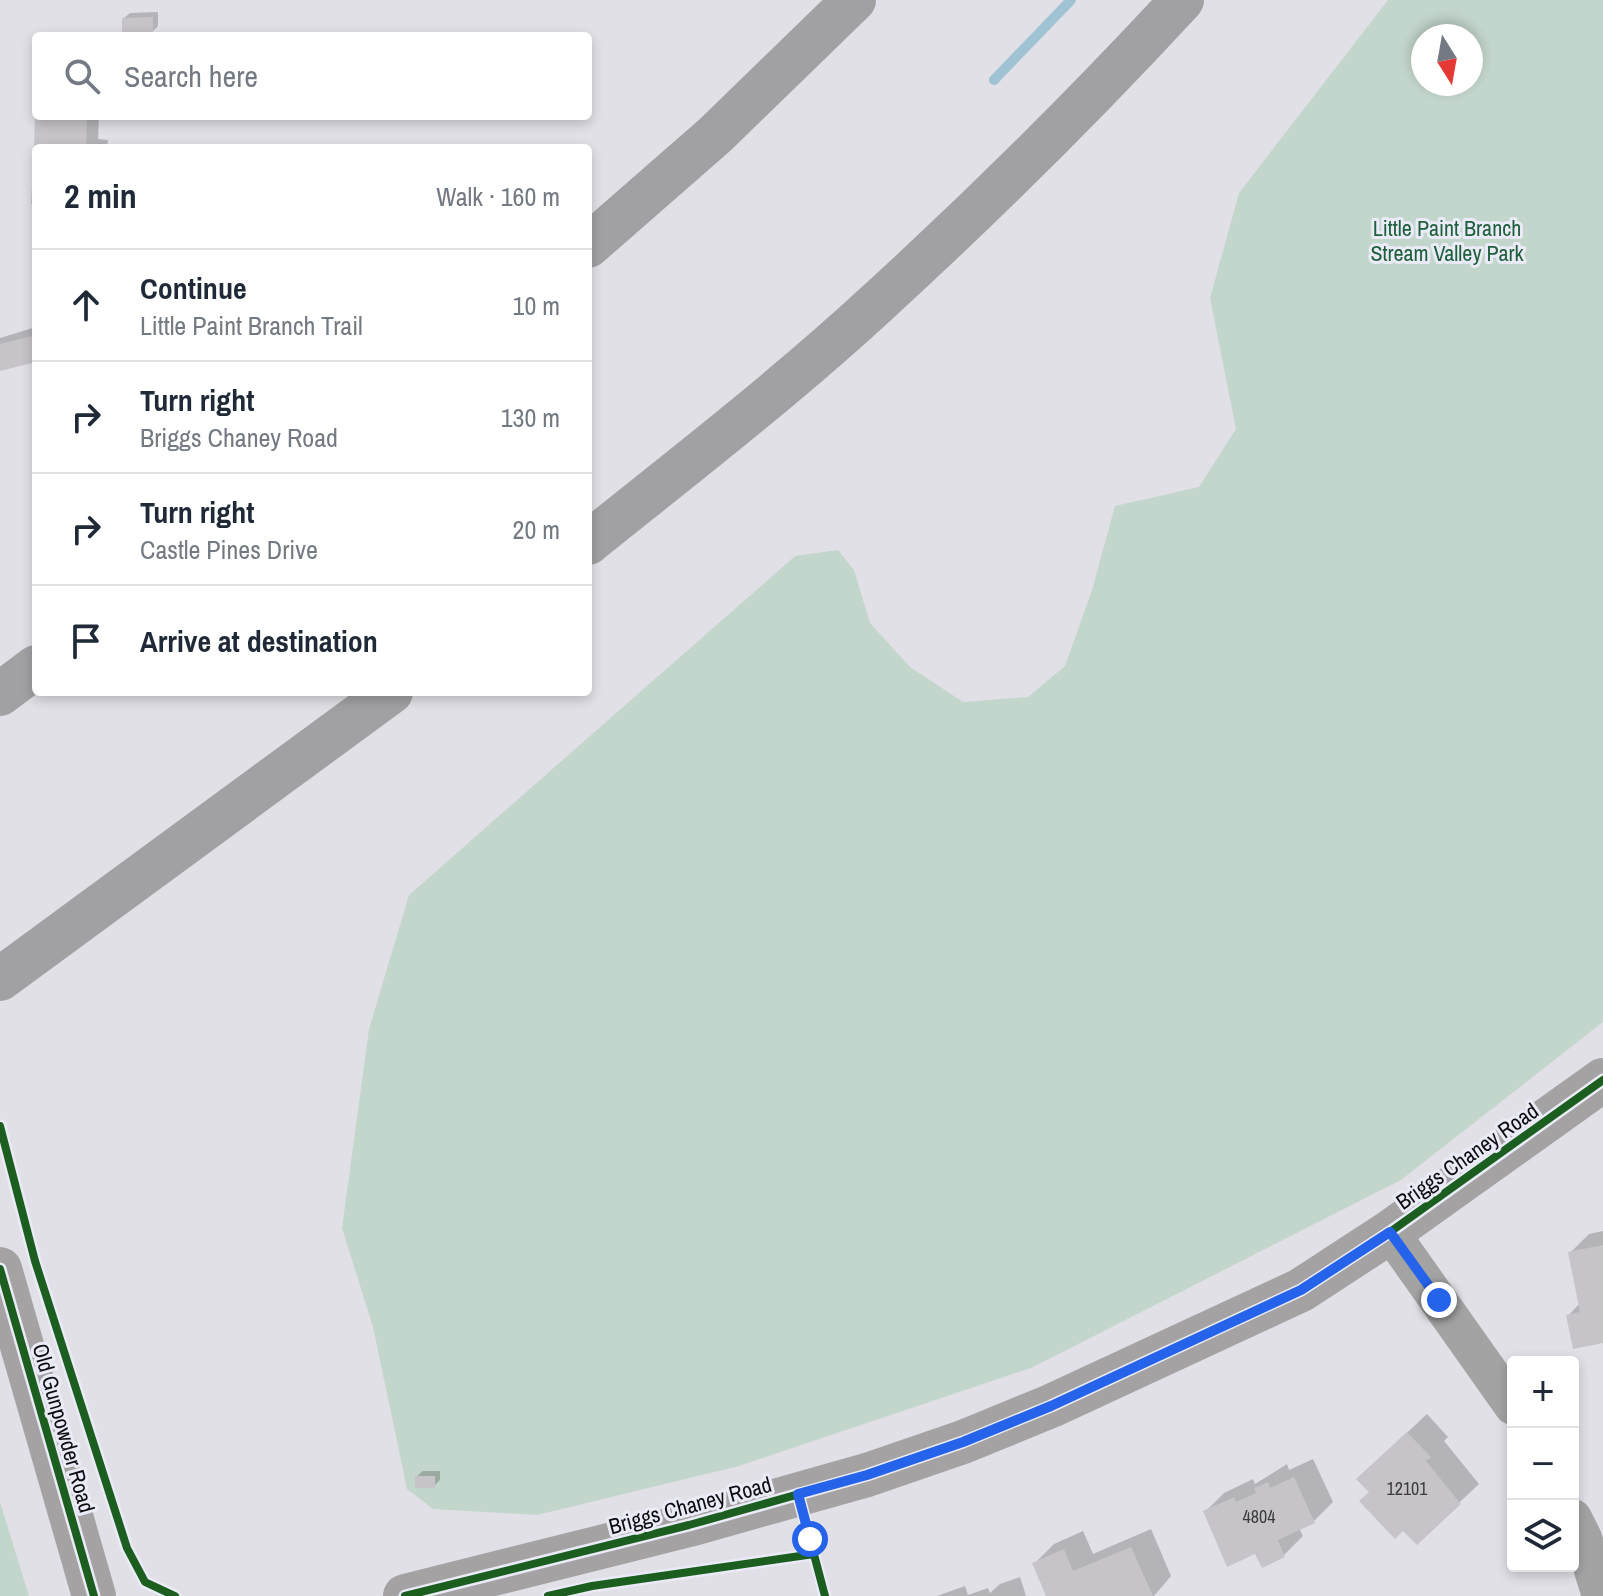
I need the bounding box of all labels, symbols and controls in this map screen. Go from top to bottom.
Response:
north arrow [1411,24,1483,96]
search box [32,32,592,120]
icon: search [60,54,104,98]
text: Search here [124,56,258,96]
text: 2 min [64,173,137,219]
text: Walk · 160 m [436,179,560,214]
park label: Little Paint Branch Stream Valley Park [1370,213,1525,268]
text: Continue [140,268,247,308]
icon: ahead [64,283,108,327]
text: 10 m [513,288,560,323]
text: Little Paint Branch Trail [140,308,363,343]
text: Turn right [140,380,254,420]
icon: right [64,395,108,439]
text: 130 m [501,400,560,435]
text: Briggs Chaney Road [140,420,338,455]
text: Turn right [140,492,254,532]
icon: right [64,507,108,551]
text: 20 m [513,512,560,547]
text: Castle Pines Drive [140,532,318,567]
icon: arrive [64,619,108,663]
text: Arrive at destination [140,621,378,661]
street label: Briggs Chaney Road [1390,1096,1544,1216]
route end [1421,1282,1457,1318]
street label: Old Gunpowder Road [26,1340,102,1516]
map controls [1507,1356,1579,1572]
button: + [1507,1356,1579,1428]
button: − [1507,1428,1579,1500]
street label: Briggs Chaney Road [605,1469,775,1541]
house number: 12101 [1386,1476,1428,1501]
button: layers [1507,1500,1579,1572]
house number: 4804 [1243,1504,1275,1529]
route start [792,1521,828,1557]

